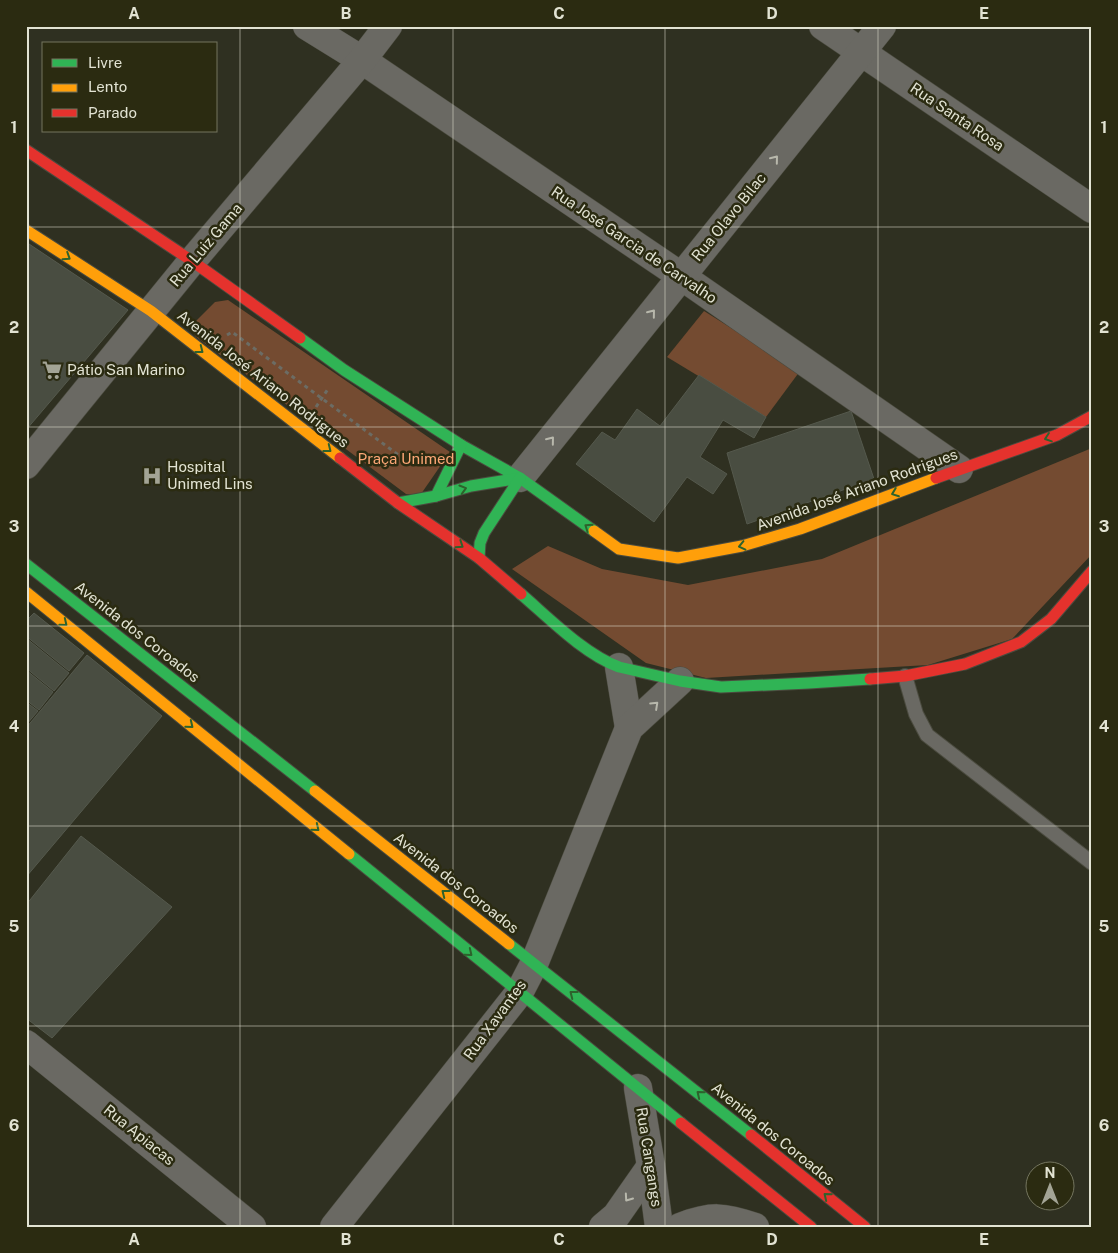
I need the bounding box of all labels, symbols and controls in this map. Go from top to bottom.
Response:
text: A [128,4,140,23]
text: B [341,4,352,23]
text: C [553,4,565,23]
text: D [766,4,778,23]
text: E [979,4,989,23]
legend [42,42,218,132]
text: Livre [88,54,122,71]
text: Lento [88,78,127,95]
street label: Rua Santa Rosa [907,79,1007,154]
text: Parado [88,104,137,121]
text: 1 [11,118,17,137]
text: 1 [1101,118,1107,137]
one-way arrow [770,156,778,165]
street label: Rua Olavo Bilac [688,169,769,264]
street label: Rua José Garcia de Carvalho [548,183,720,306]
street label: Rua Luiz Gama [166,200,245,290]
one-way arrow [62,250,71,260]
street label: Avenida José Ariano Rodrigues [174,306,352,451]
one-way arrow [646,310,654,319]
text: 2 [9,318,19,337]
text: 2 [1099,318,1109,337]
one-way arrow [194,344,203,352]
supermarket icon: Pátio San Marino [41,359,63,381]
place label: Pátio San Marino [67,361,185,378]
one-way arrow [1044,432,1053,442]
one-way arrow [545,437,553,446]
one-way arrow [323,444,332,453]
street label: Avenida José Ariano Rodrigues [754,445,960,534]
park label: Praça Unimed [358,450,454,467]
place label: Hospital Unimed Lins [167,458,253,492]
hospital icon: Hospital Unimed Lins [141,465,163,487]
one-way arrow [458,484,466,494]
one-way arrow [891,487,900,497]
text: 3 [9,517,19,536]
text: 3 [1099,517,1109,536]
one-way arrow [584,524,594,533]
one-way arrow [454,539,463,548]
one-way arrow [737,540,746,551]
street label: Avenida dos Coroados [72,578,203,686]
one-way arrow [58,617,67,625]
one-way arrow [649,702,658,711]
text: 4 [9,717,20,736]
text: 4 [1099,717,1110,736]
one-way arrow [184,720,193,728]
one-way arrow [310,822,319,830]
street label: Avenida dos Coroados [391,829,522,937]
one-way arrow [442,891,451,899]
text: 5 [9,917,20,936]
text: 5 [1099,917,1110,936]
one-way arrow [463,947,472,955]
street label: Rua Xavantes [460,976,529,1063]
one-way arrow [569,991,579,1000]
street label: Avenida dos Coroados [708,1079,838,1189]
one-way arrow [697,1092,706,1100]
street label: Rua Apiacas [100,1101,178,1168]
street label: Rua Cangangs [633,1106,666,1208]
text: 6 [9,1116,19,1135]
text: 6 [1099,1116,1109,1135]
north arrow [1026,1160,1076,1210]
text: N [1045,1165,1055,1181]
one-way arrow [625,1192,635,1201]
one-way arrow [824,1194,833,1202]
text: A [128,1230,140,1249]
text: B [341,1230,352,1249]
text: C [553,1230,565,1249]
text: D [766,1230,778,1249]
text: E [979,1230,989,1249]

